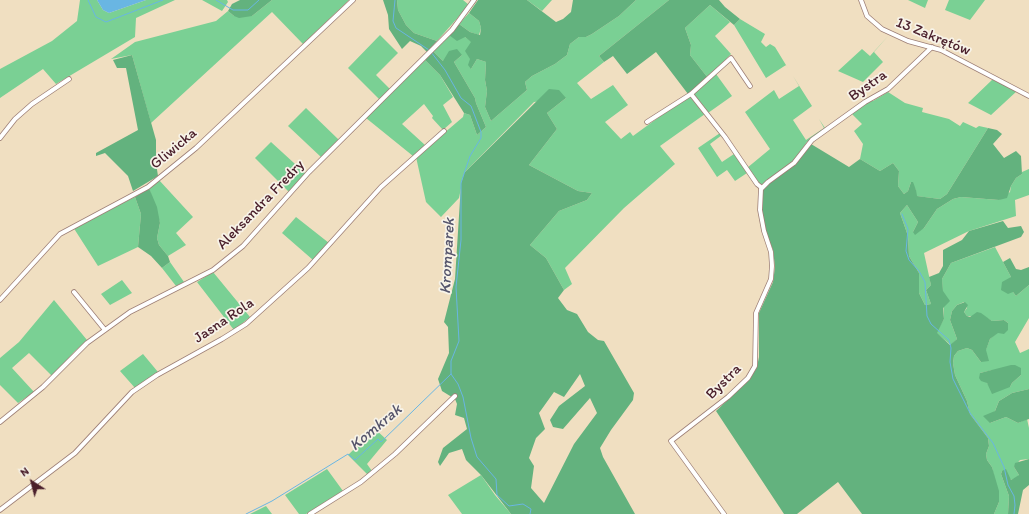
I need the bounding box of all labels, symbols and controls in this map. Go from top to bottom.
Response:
street label: 13 Zakrętów [893,14,973,60]
street label: Bystra [845,66,891,106]
street label: Gliwicka [147,124,201,174]
street label: Aleksandra Fredry [214,156,308,254]
water label: Kromparek [436,218,460,294]
street label: Jasna Rola [191,294,257,348]
street label: Bystra [703,361,745,403]
water label: Komkrak [346,401,406,455]
north arrow [12,462,52,502]
text: N [18,464,31,479]

